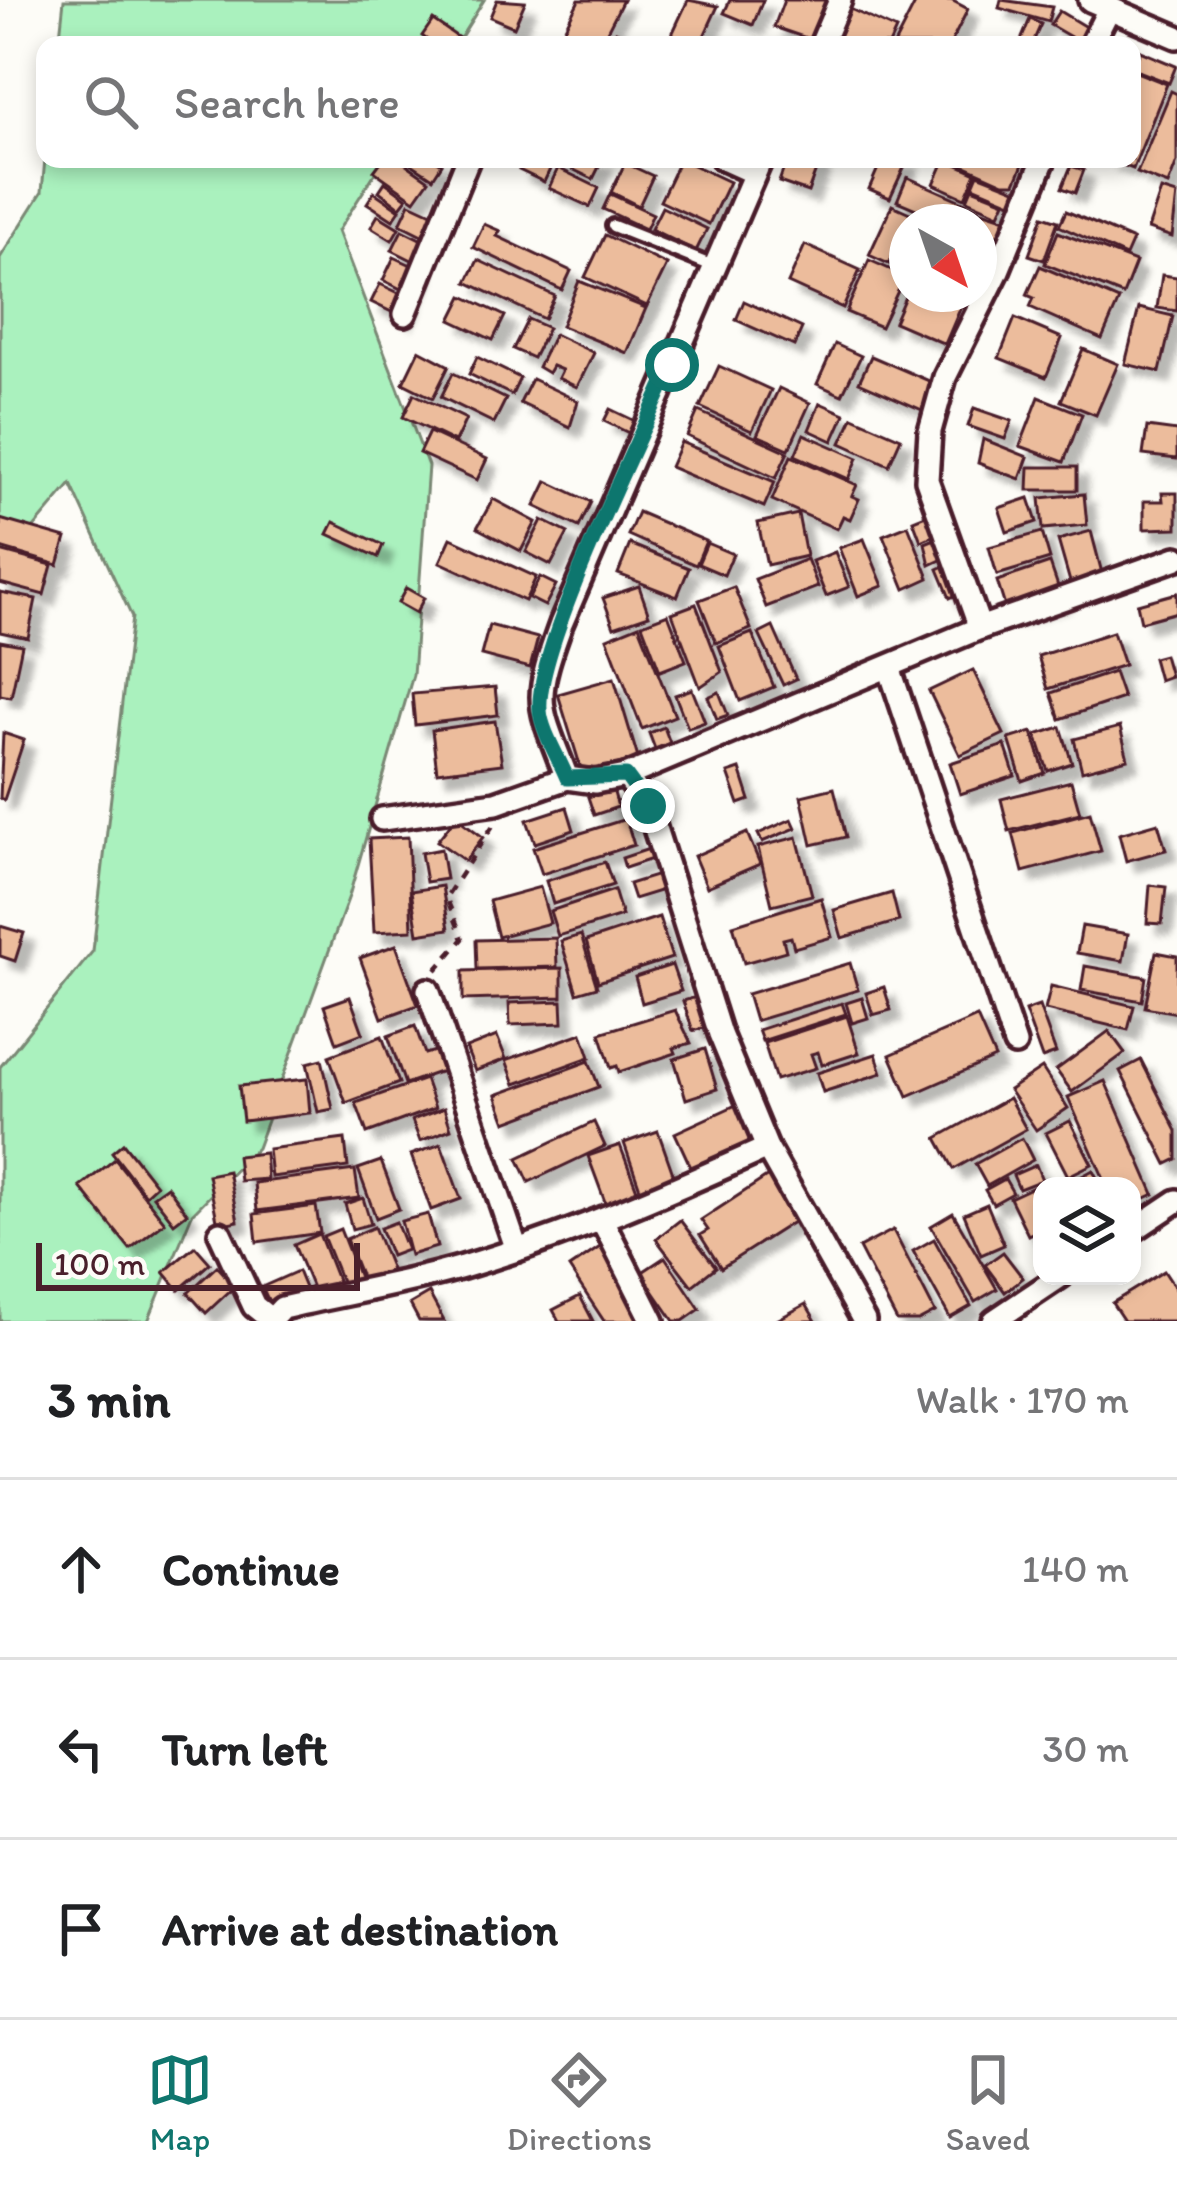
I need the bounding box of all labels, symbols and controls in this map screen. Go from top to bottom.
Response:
search box [36,36,1141,168]
icon: search [78,69,144,135]
text: Search here [174,75,400,129]
north arrow [889,204,997,312]
route start [645,338,699,392]
route end [621,779,675,833]
map controls [1033,1177,1141,1285]
button: layers [1033,1177,1141,1285]
scale bar [36,1237,360,1290]
text: 100 m [54,1244,145,1283]
text: 3 min [48,1369,170,1430]
text: Walk · 170 m [916,1376,1129,1423]
icon: ahead [48,1536,114,1602]
text: Continue [162,1542,340,1596]
text: 140 m [1022,1545,1129,1592]
icon: left [48,1716,114,1782]
text: Turn left [162,1722,328,1776]
text: 30 m [1042,1725,1129,1772]
icon: arrive [48,1896,114,1962]
text: Arrive at destination [162,1902,558,1956]
tab: Map [147,2047,213,2158]
tab: Directions [507,2047,652,2158]
tab: Saved [946,2047,1030,2158]

